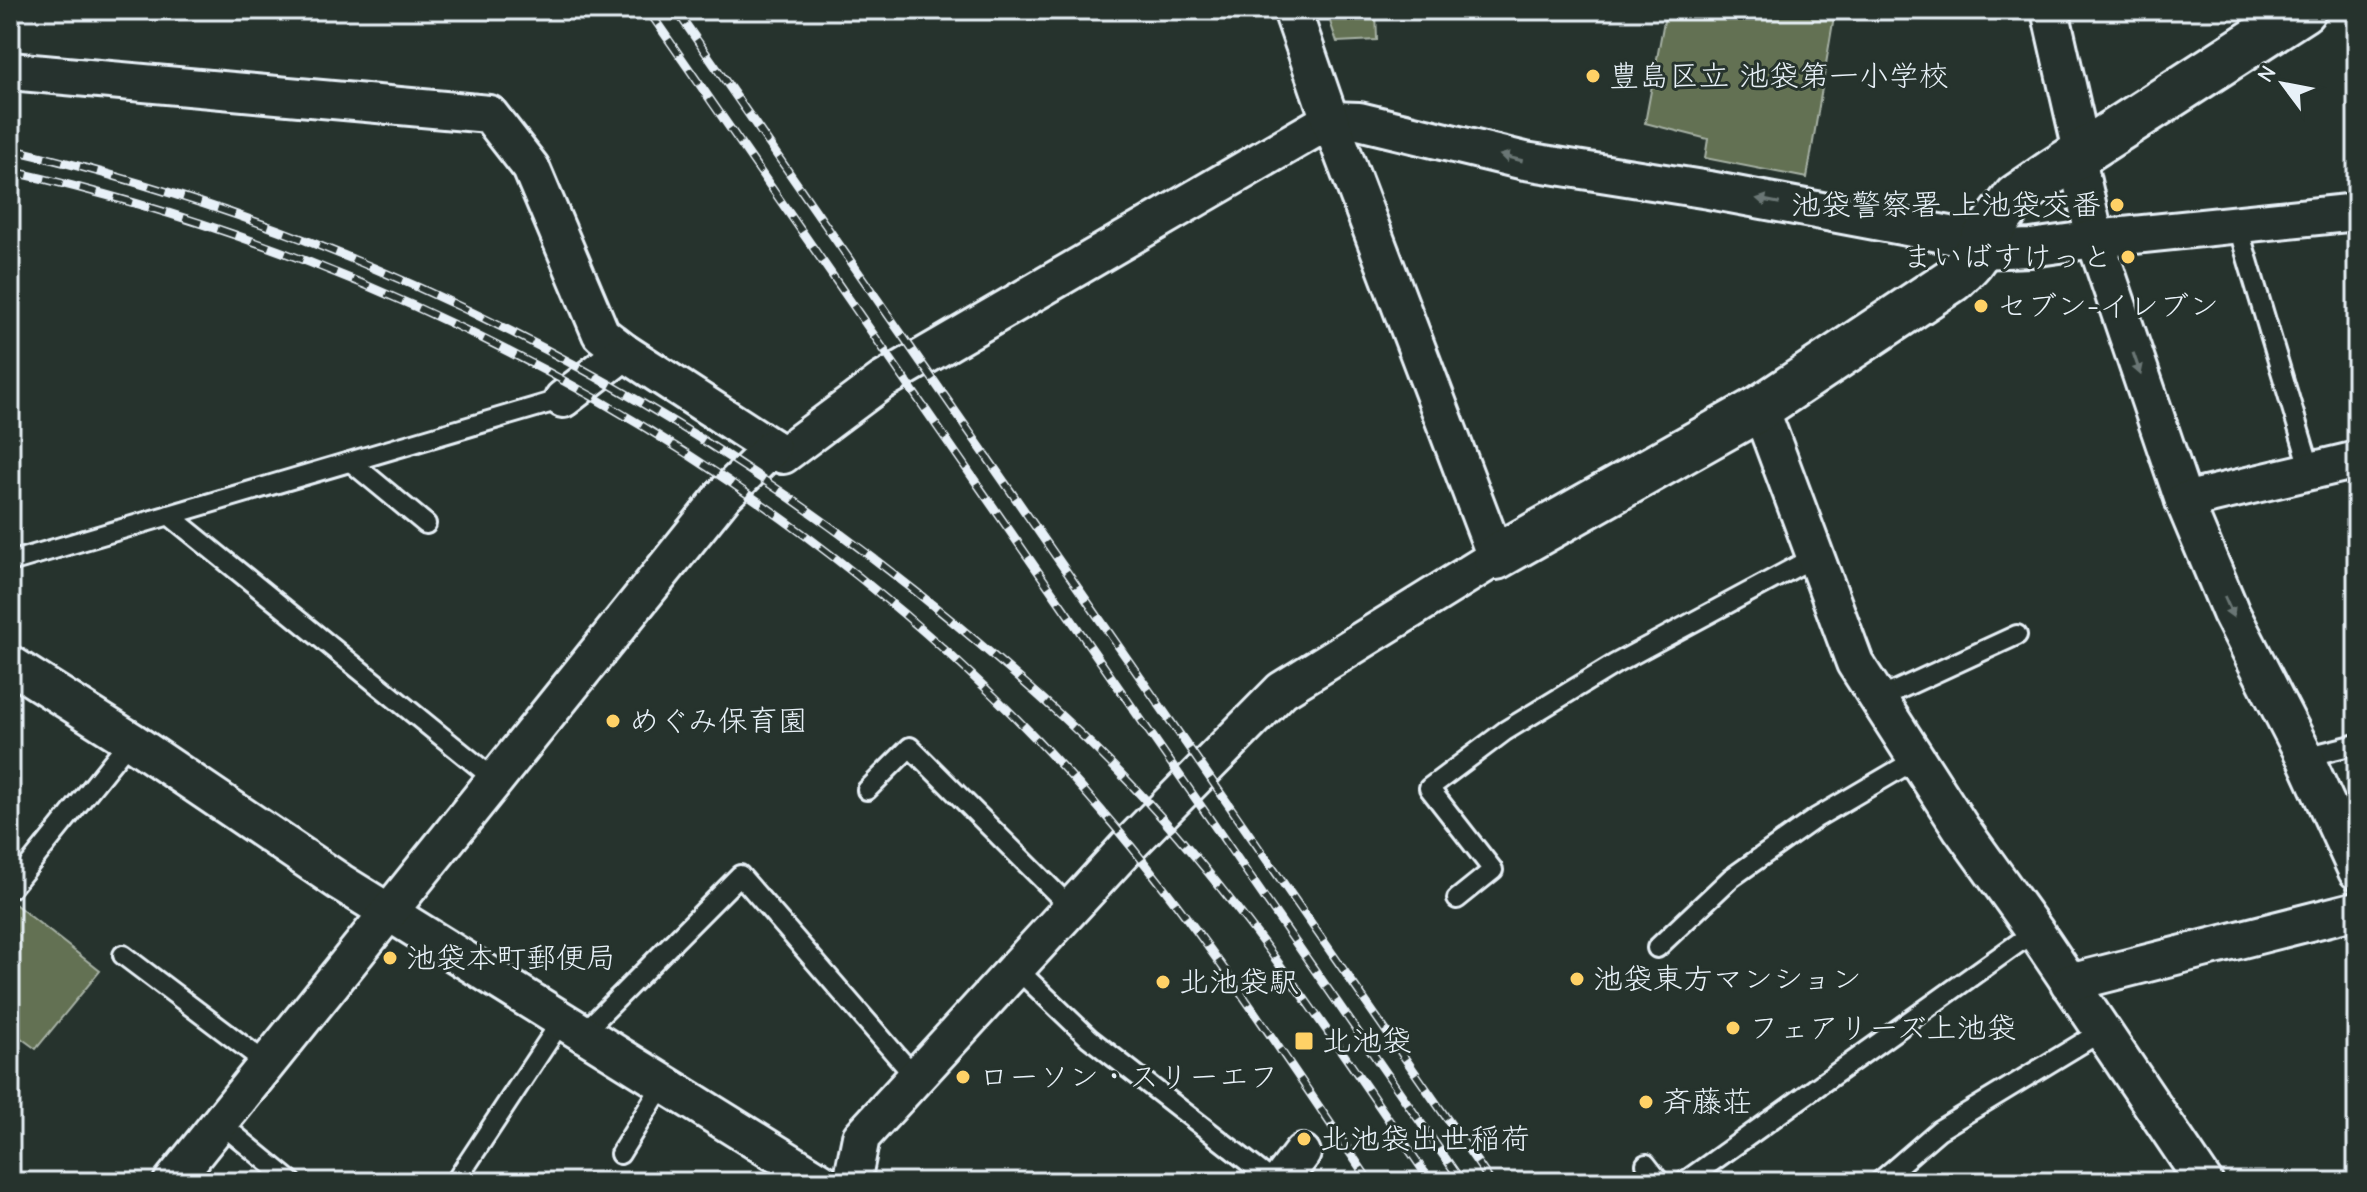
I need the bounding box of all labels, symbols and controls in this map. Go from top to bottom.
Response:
north arrow [2243,44,2323,124]
place label: 豊島区立 池袋第一小学校 [1609,59,1949,94]
text: N [2252,61,2282,87]
marker: 豊島区立 池袋第一小学校 [1584,67,1602,85]
one-way arrow [1499,151,1524,163]
place label: 池袋警察署 上池袋交番 [1791,188,2101,223]
one-way arrow [1755,195,1780,207]
marker: 池袋警察署 上池袋交番 [2108,196,2126,214]
place label: まいばすけっと [1903,240,2112,275]
marker: まいばすけっと [2119,248,2137,266]
place label: セブン-イレブン [1997,289,2219,324]
marker: セブン-イレブン [1972,297,1990,315]
one-way arrow [2132,352,2144,376]
one-way arrow [2222,595,2235,619]
place label: めぐみ保育園 [629,704,808,739]
marker: めぐみ保育園 [604,712,622,730]
place label: 池袋本町郵便局 [406,941,616,976]
marker: 池袋本町郵便局 [381,949,399,967]
place label: 池袋東方マンション [1593,962,1862,997]
place label: 北池袋駅 [1179,965,1299,1000]
marker: 池袋東方マンション [1568,970,1586,988]
marker: 北池袋駅 [1154,973,1172,991]
place label: フェアリーズ上池袋 [1749,1011,2017,1046]
marker: フェアリーズ上池袋 [1724,1019,1742,1037]
place label: 北池袋 [1322,1024,1412,1059]
marker: 北池袋 [1293,1030,1315,1052]
place label: ローソン・スリーエフ [979,1060,1279,1095]
marker: ローソン・スリーエフ [954,1068,972,1086]
place label: 斉藤荘 [1662,1085,1752,1120]
marker: 斉藤荘 [1637,1093,1655,1111]
place label: 北池袋出世稲荷 [1320,1122,1530,1157]
marker: 北池袋出世稲荷 [1295,1130,1313,1148]

